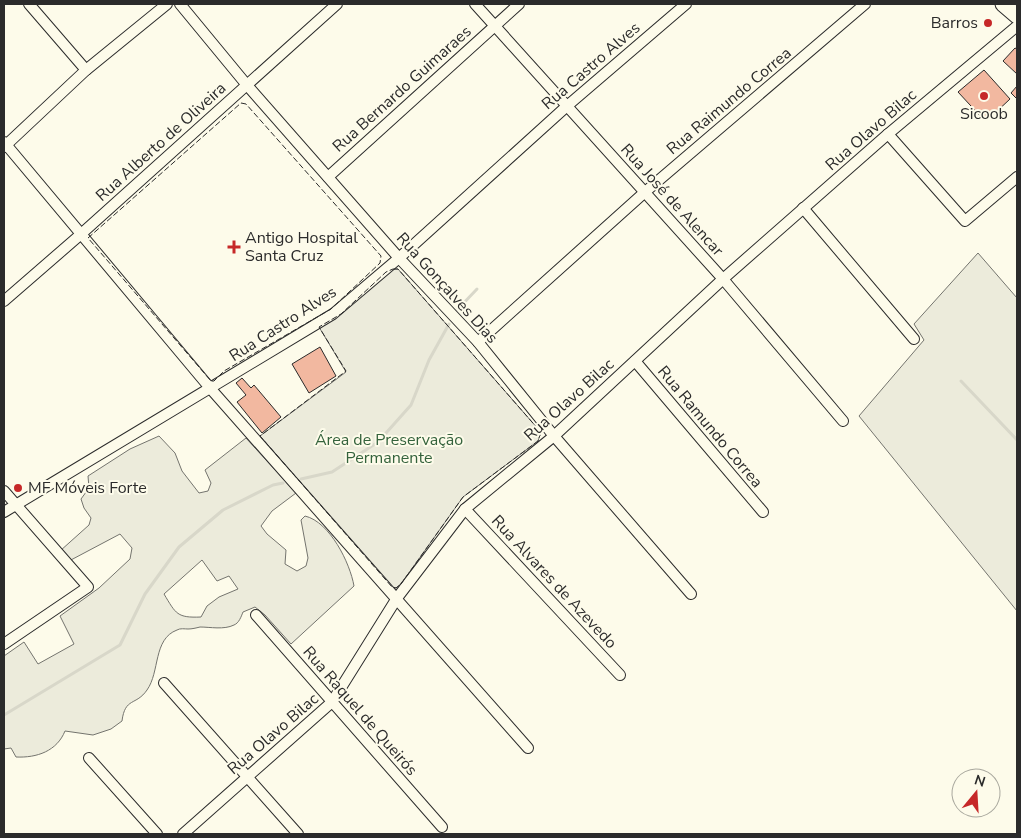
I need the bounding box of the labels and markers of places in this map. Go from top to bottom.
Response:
place label: Barros [931,12,978,34]
marker: Barros [982,17,994,29]
marker: Sicoob [978,90,990,102]
place label: Sicoob [960,103,1008,125]
place label: Antigo Hospital Santa Cruz [245,227,358,267]
marker: Antigo Hospital Santa Cruz [227,240,241,254]
place label: MF Móveis Forte [28,477,147,499]
marker: MF Móveis Forte [12,482,24,494]

